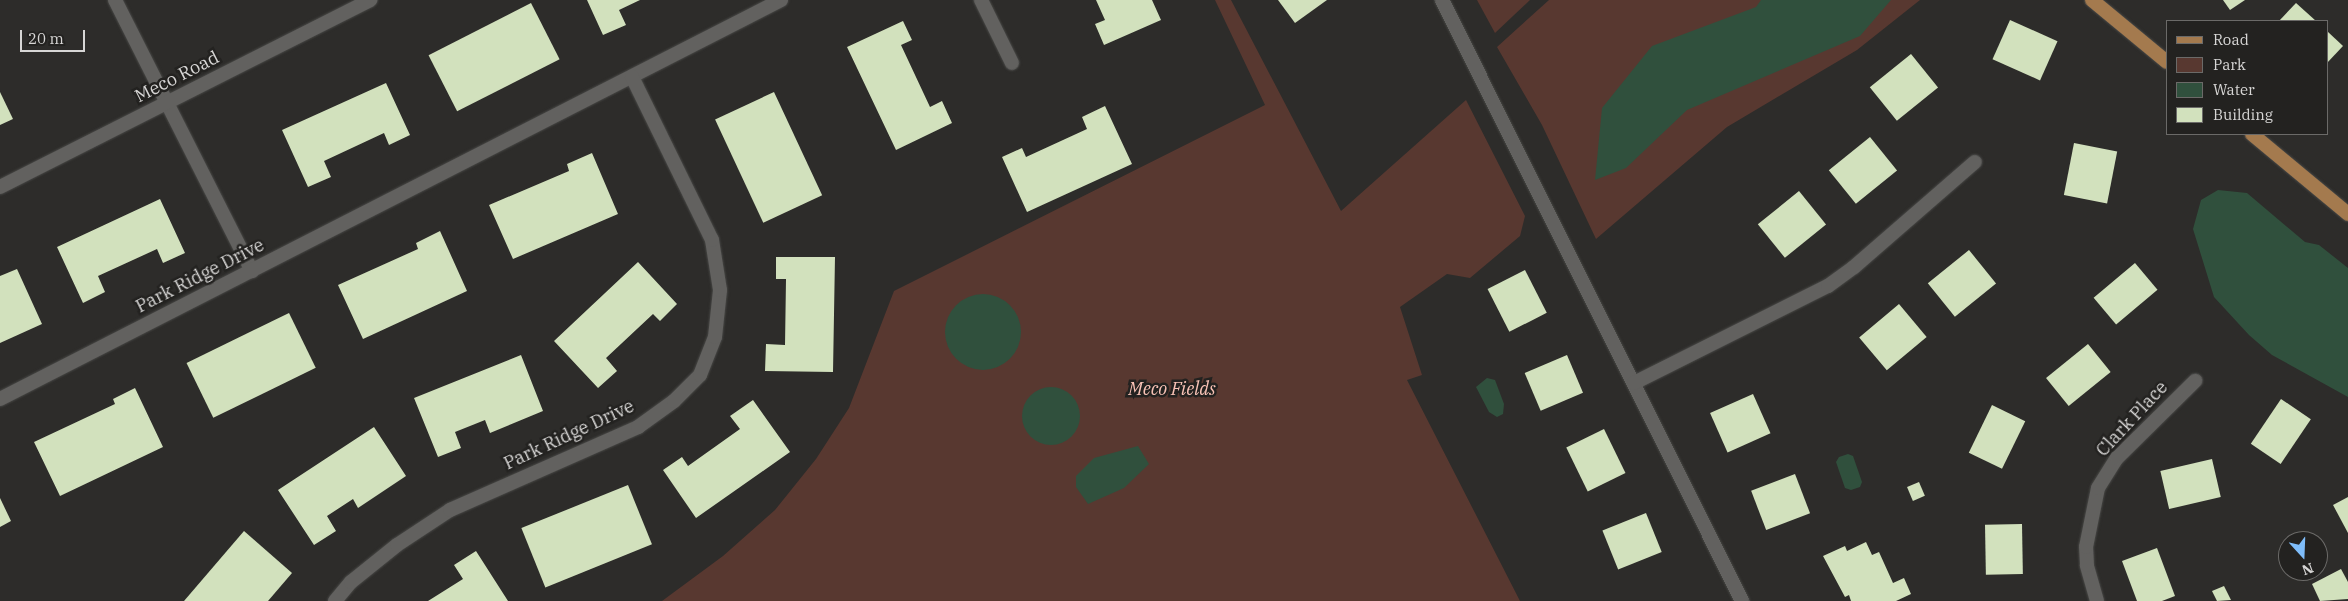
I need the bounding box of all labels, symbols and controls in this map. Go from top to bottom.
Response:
scale bar [22,20,88,52]
legend [2166,20,2328,135]
text: 20 m [28,29,64,48]
text: Road [2213,30,2249,49]
street label: Meco Road [131,47,223,107]
text: Park [2213,55,2246,74]
text: Water [2213,80,2255,99]
text: Building [2213,105,2273,124]
street label: Park Ridge Drive [132,234,268,318]
street label: Clark Place [2092,377,2172,461]
park label: Meco Fields [1128,378,1216,400]
street label: Park Ridge Drive [500,395,638,475]
north arrow [2278,531,2328,581]
text: N [2300,559,2316,580]

